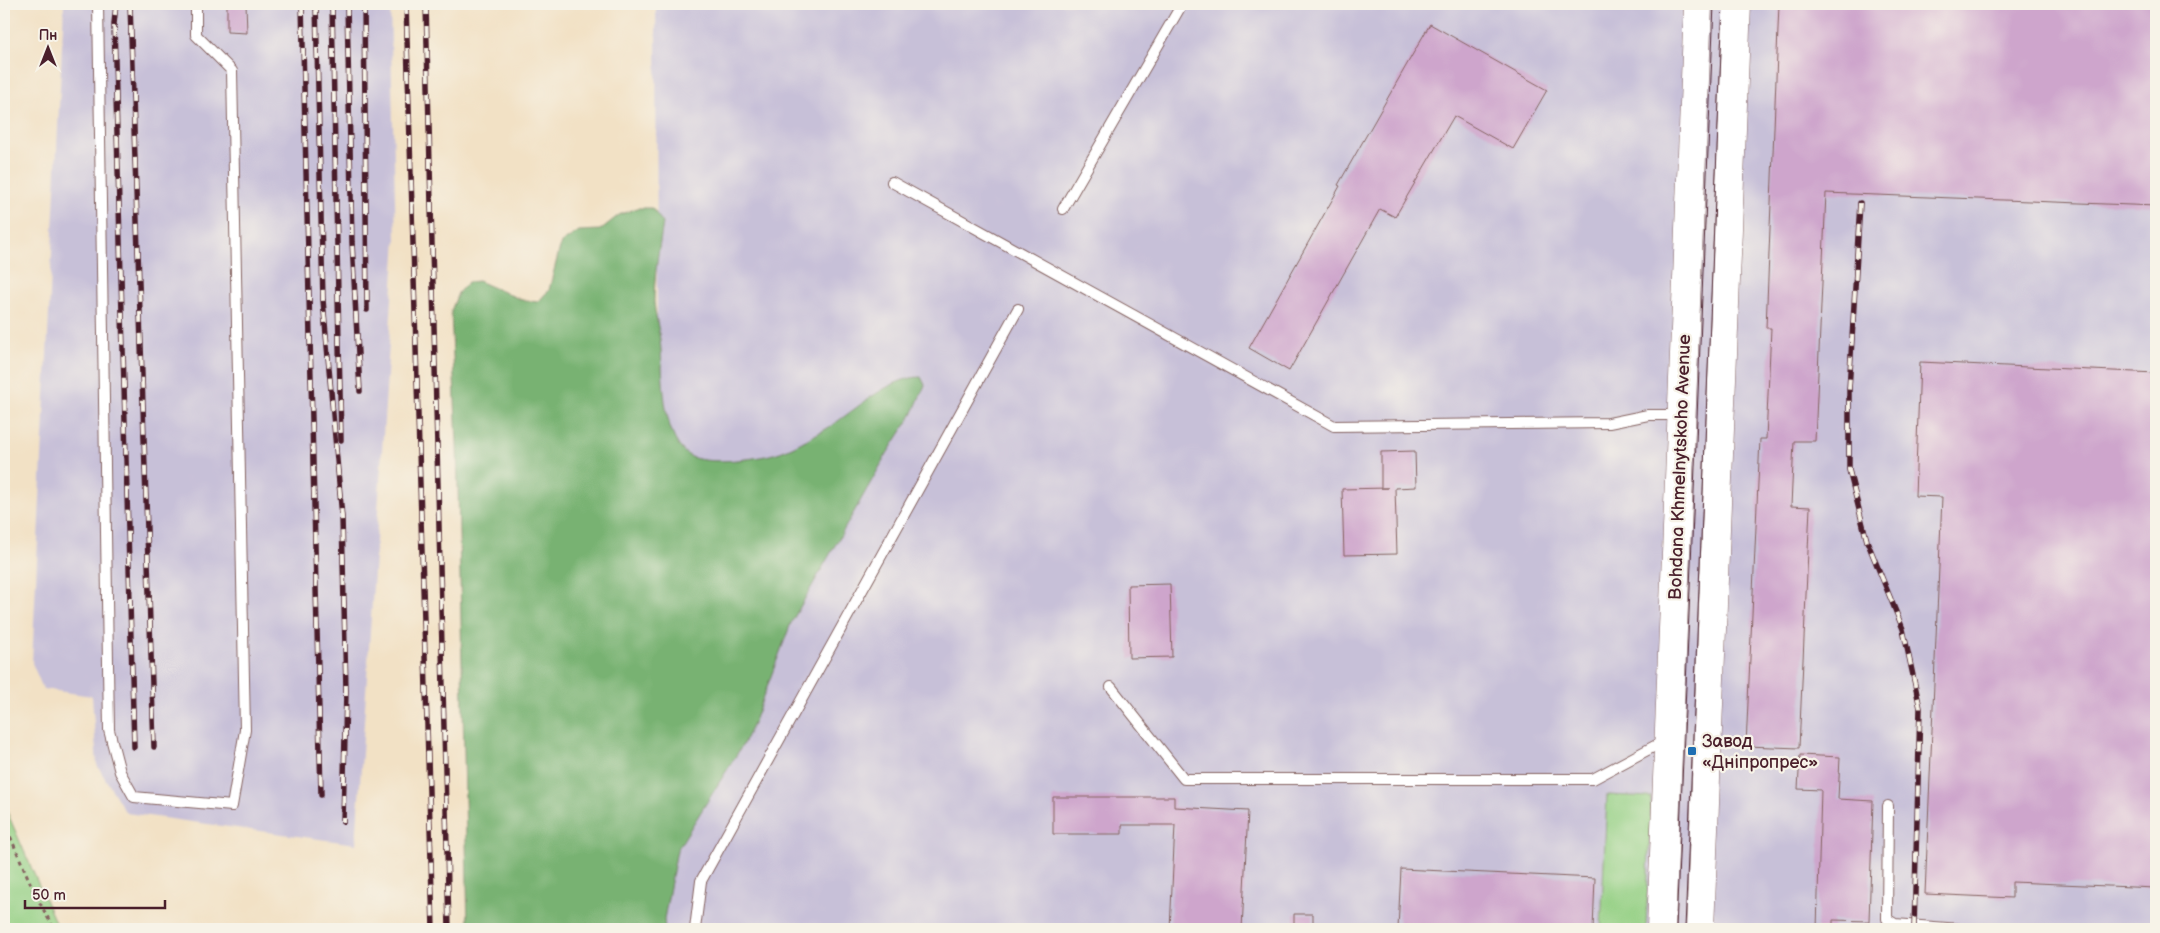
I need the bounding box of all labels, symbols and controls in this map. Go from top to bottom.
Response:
north arrow [22,22,72,72]
text: Пн [39,27,57,44]
street label: Bohdana Khmelnytskoho Avenue [1665,333,1695,600]
place label: Завод «Дніпропрес» [1702,731,1818,773]
marker: Завод «Дніпропрес» [1686,745,1698,757]
scale bar [25,878,165,910]
text: 50 m [32,886,66,905]

